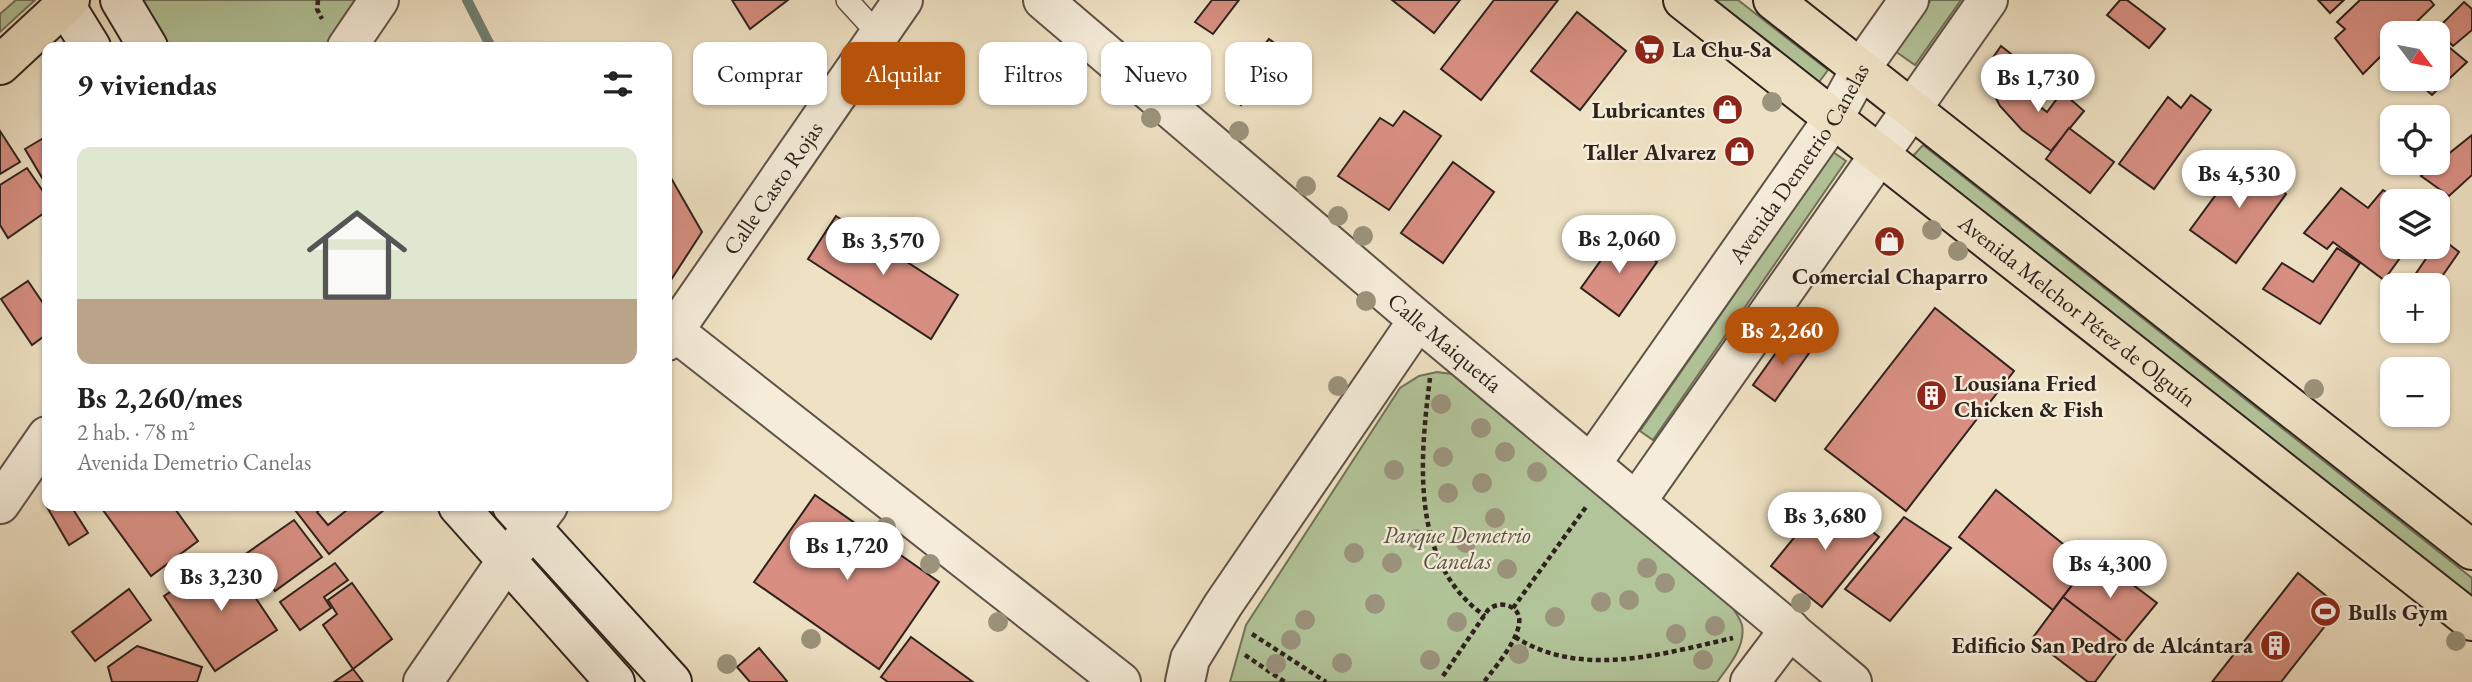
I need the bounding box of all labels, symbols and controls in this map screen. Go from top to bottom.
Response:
north arrow [2380,21,2450,91]
map controls [2380,21,2450,427]
supermarket icon: La Chu-Sa [1632,32,1666,66]
place label: La Chu-Sa [1672,34,1772,64]
chip: Comprar [693,42,827,105]
chip: Alquilar [841,42,965,105]
chip: Filtros [979,42,1087,105]
chip: Nuevo [1101,42,1211,105]
chip: Piso [1225,42,1312,105]
pin: Bs 1,730 [1966,54,2110,114]
street label: Avenida Demetrio Canelas [1721,56,1875,270]
text: Bs 1,730 [1997,62,2079,92]
text: 9 viviendas [77,65,217,104]
icon: filters [599,65,637,103]
shop icon: Lubricantes [1711,93,1745,127]
place label: Lubricantes [1592,95,1705,125]
button: locate [2380,105,2450,175]
street label: Calle Casto Rojas [716,115,830,261]
shop icon: Taller Alvarez [1722,135,1756,169]
place label: Taller Alvarez [1583,137,1716,167]
pin: Bs 4,530 [2167,150,2311,210]
text: Bs 4,530 [2198,158,2280,188]
button: layers [2380,189,2450,259]
icon: home [294,192,420,318]
street label: Avenida Melchor Pérez de Olguín [1952,207,2202,413]
pin: Bs 2,060 [1547,216,1691,275]
pin: Bs 3,570 [811,218,955,277]
text: Bs 2,060 [1578,223,1660,253]
text: Bs 3,570 [842,225,924,255]
shop icon: Comercial Chaparro [1873,225,1907,259]
place label: Comercial Chaparro [1792,261,1988,291]
button: + [2380,273,2450,343]
street label: Calle Maiquetía [1381,286,1509,399]
pin: Bs 2,260 [1710,308,1854,367]
text: Bs 2,260 [1741,315,1823,345]
button: − [2380,357,2450,427]
place label: Lousiana Fried Chicken & Fish [1954,368,2104,424]
text: Bs 2,260/mes [77,378,242,417]
building icon: Lousiana Fried Chicken & Fish [1914,379,1948,413]
text: 2 hab. · 78 m² [77,417,196,447]
text: Avenida Demetrio Canelas [77,447,311,477]
pin: Bs 3,680 [1753,492,1897,552]
text: Bs 3,680 [1784,500,1866,530]
park label: Parque Demetrio Canelas [1383,520,1531,576]
pin: Bs 1,720 [775,522,919,582]
text: Bs 1,720 [806,530,888,560]
pin: Bs 4,300 [2038,540,2182,600]
text: Bs 4,300 [2069,548,2151,578]
pin: Bs 3,230 [149,554,293,613]
text: Bs 3,230 [180,561,262,591]
sports icon: Bulls Gym [2308,595,2342,629]
place label: Bulls Gym [2348,597,2449,627]
building icon: Edificio San Pedro de Alcántara [2259,628,2293,662]
place label: Edificio San Pedro de Alcántara [1952,630,2254,660]

